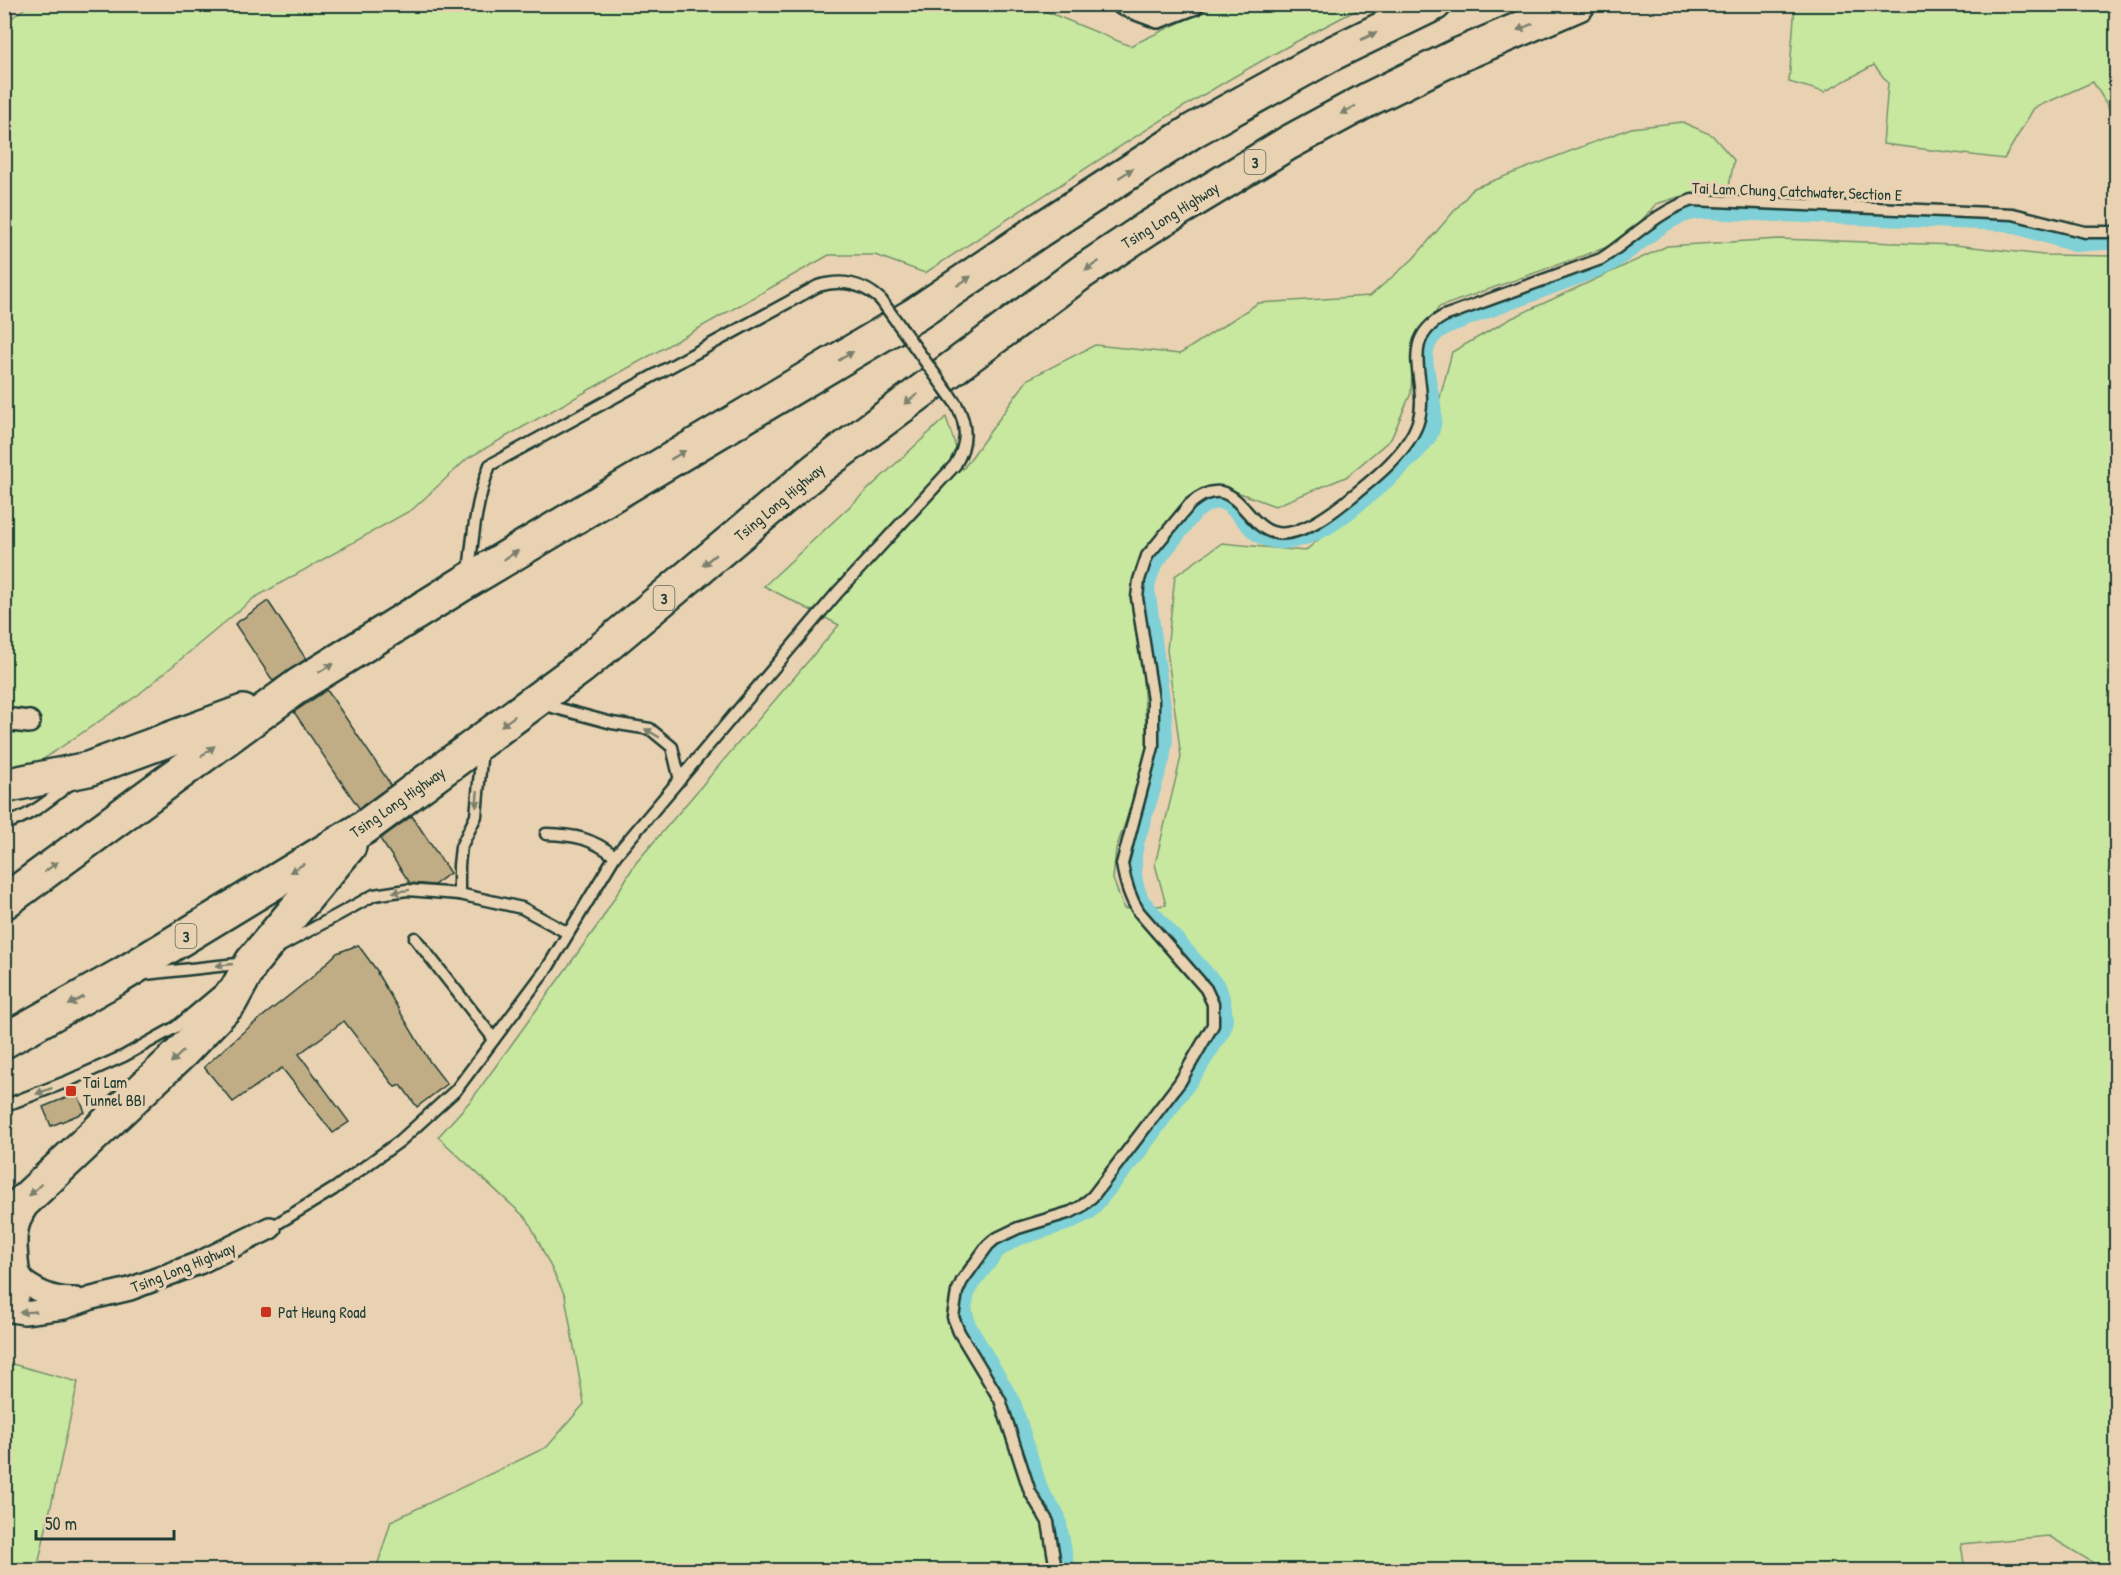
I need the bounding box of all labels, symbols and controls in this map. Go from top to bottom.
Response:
one-way arrow [1516,23,1533,32]
one-way arrow [1360,31,1377,40]
one-way arrow [1340,105,1357,115]
road number: 3 [1244,150,1266,174]
one-way arrow [1118,168,1134,179]
street label: Tsing Long Highway [1117,176,1223,254]
street label: Tai Lam Chung Catchwater Section E [1692,176,1902,206]
one-way arrow [1083,260,1100,271]
one-way arrow [956,276,972,287]
one-way arrow [838,350,854,361]
one-way arrow [903,392,918,404]
one-way arrow [670,450,686,461]
street label: Tsing Long Highway [729,458,829,546]
one-way arrow [503,550,520,560]
one-way arrow [701,553,717,566]
road number: 3 [654,586,674,610]
one-way arrow [318,662,334,673]
one-way arrow [501,715,516,727]
one-way arrow [643,728,660,738]
one-way arrow [200,744,216,757]
street label: Tsing Long Highway [345,761,449,843]
one-way arrow [472,790,482,809]
one-way arrow [43,861,59,873]
one-way arrow [288,863,305,873]
one-way arrow [391,887,410,896]
road number: 3 [176,924,196,948]
one-way arrow [214,960,233,970]
one-way arrow [67,996,84,1006]
one-way arrow [171,1049,185,1063]
place label: Tai Lam Tunnel BBI [83,1071,146,1111]
marker: Tai Lam Tunnel BBI [64,1084,78,1098]
one-way arrow [34,1086,52,1096]
one-way arrow [28,1183,43,1197]
street label: Tsing Long Highway [127,1236,239,1298]
place label: Pat Heung Road [278,1301,366,1323]
marker: Pat Heung Road [259,1305,273,1319]
one-way arrow [19,1307,38,1316]
scale bar [36,1503,174,1541]
text: 50 m [45,1511,77,1536]

